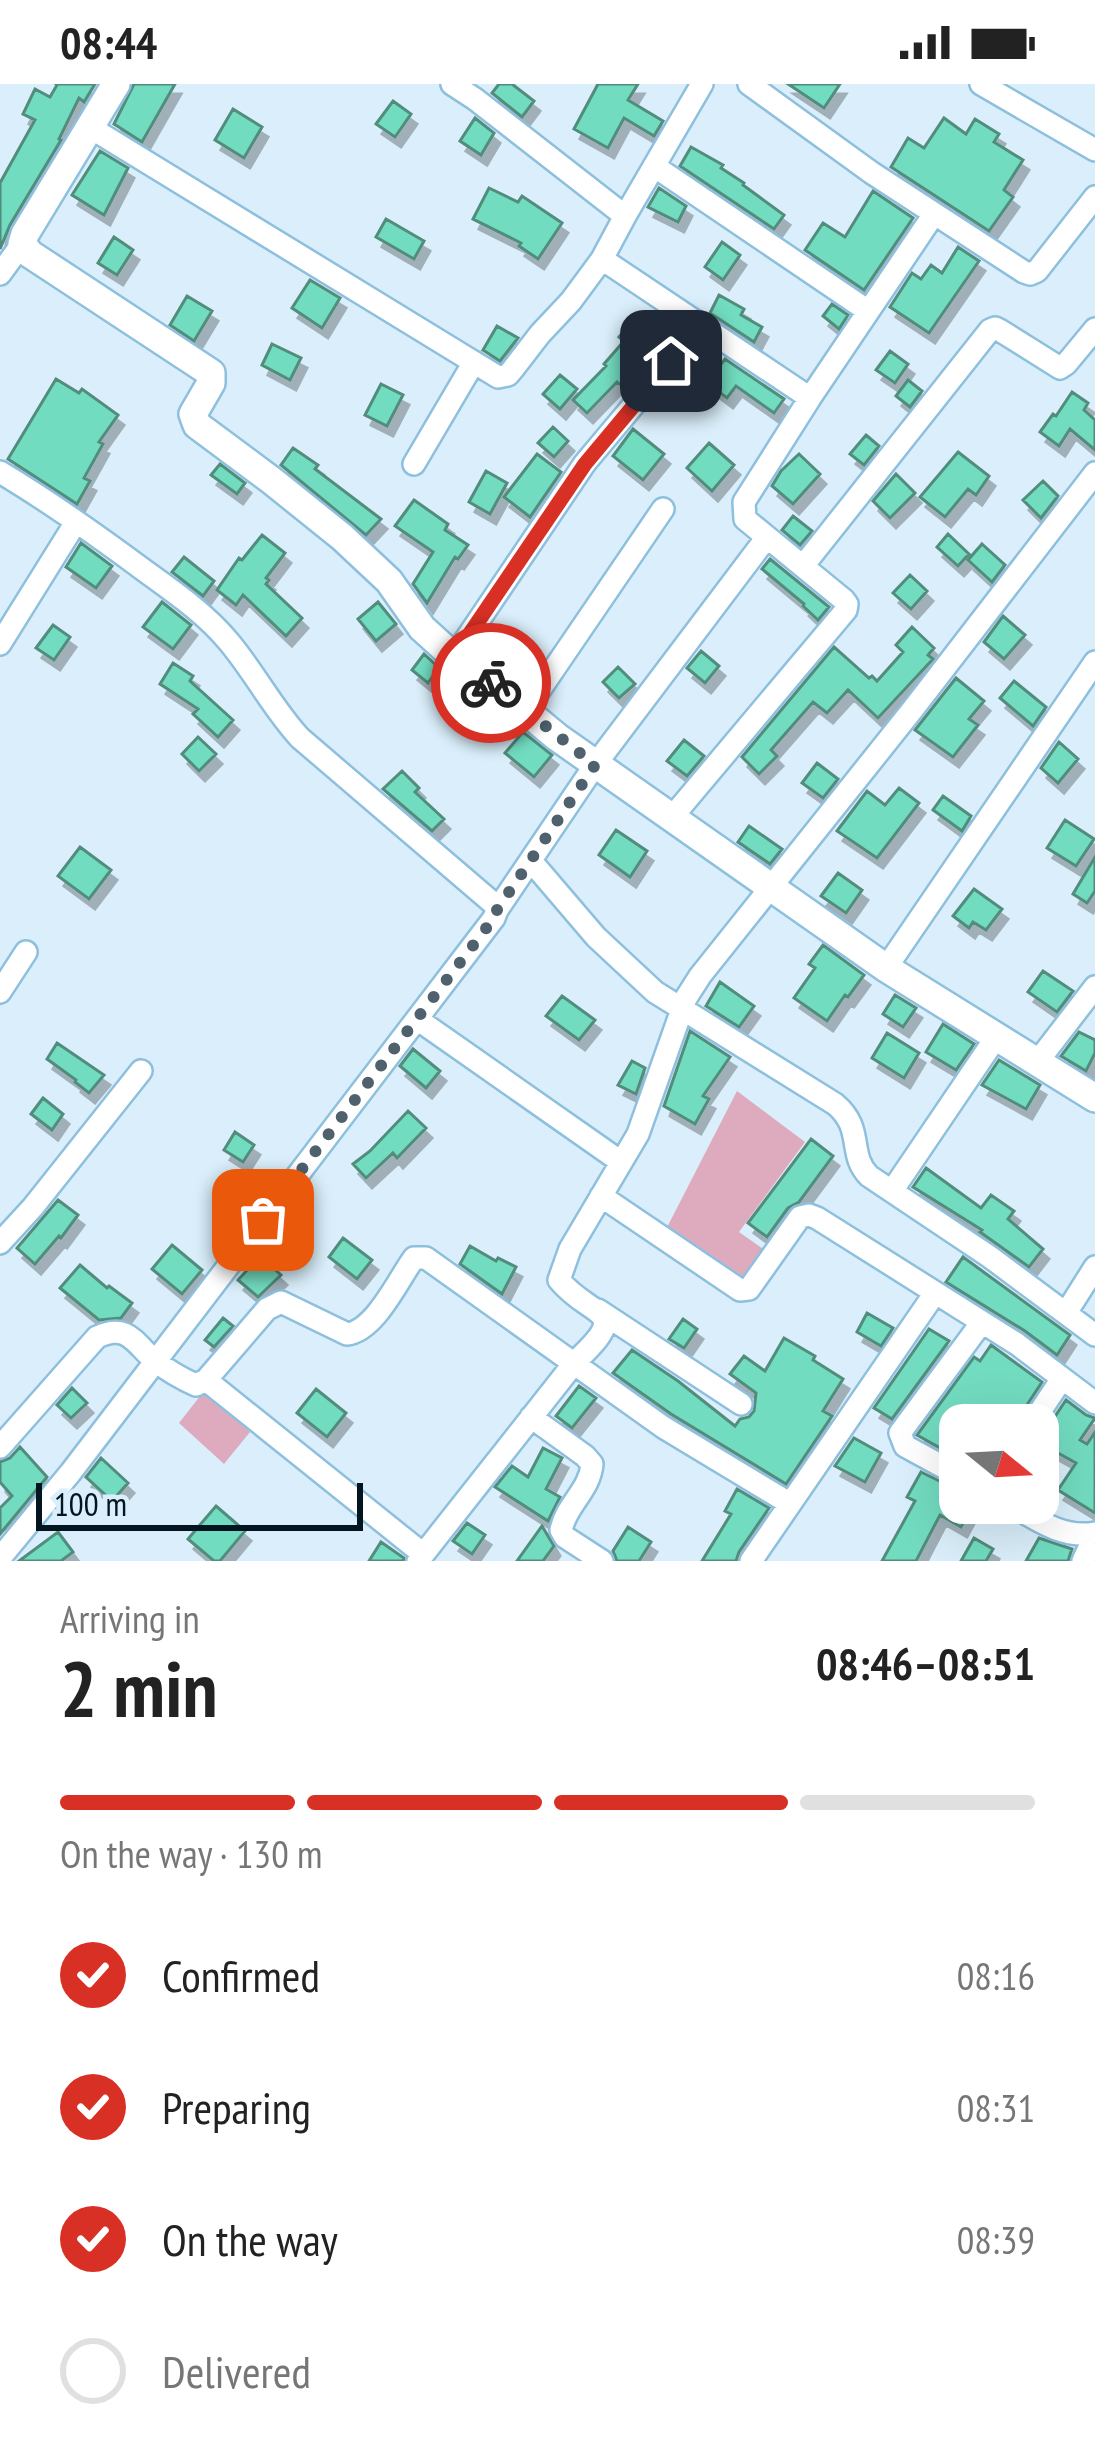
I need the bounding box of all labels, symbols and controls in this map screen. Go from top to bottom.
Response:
text: 08:44 [60,13,157,71]
pin [620,310,722,412]
icon: home [638,328,704,394]
courier [431,623,551,743]
icon: bike [458,650,524,716]
pin [212,1169,314,1271]
icon: bag [230,1187,296,1253]
north arrow [939,1404,1059,1524]
map controls [939,1404,1059,1524]
scale bar [36,1477,363,1530]
text: 100 m [54,1482,127,1525]
text: Arriving in [60,1593,200,1644]
text: 08:46–08:51 [816,1634,1035,1692]
text: 2 min [60,1638,218,1739]
text: On the way · 130 m [60,1828,322,1879]
icon: check [60,1942,126,2008]
text: Confirmed [162,1946,320,2004]
text: 08:16 [957,1950,1035,2001]
icon: check [60,2074,126,2140]
text: Preparing [162,2078,311,2136]
text: 08:31 [957,2082,1035,2133]
icon: check [60,2206,126,2272]
text: On the way [162,2210,338,2268]
text: 08:39 [957,2214,1035,2265]
text: Delivered [162,2342,311,2400]

